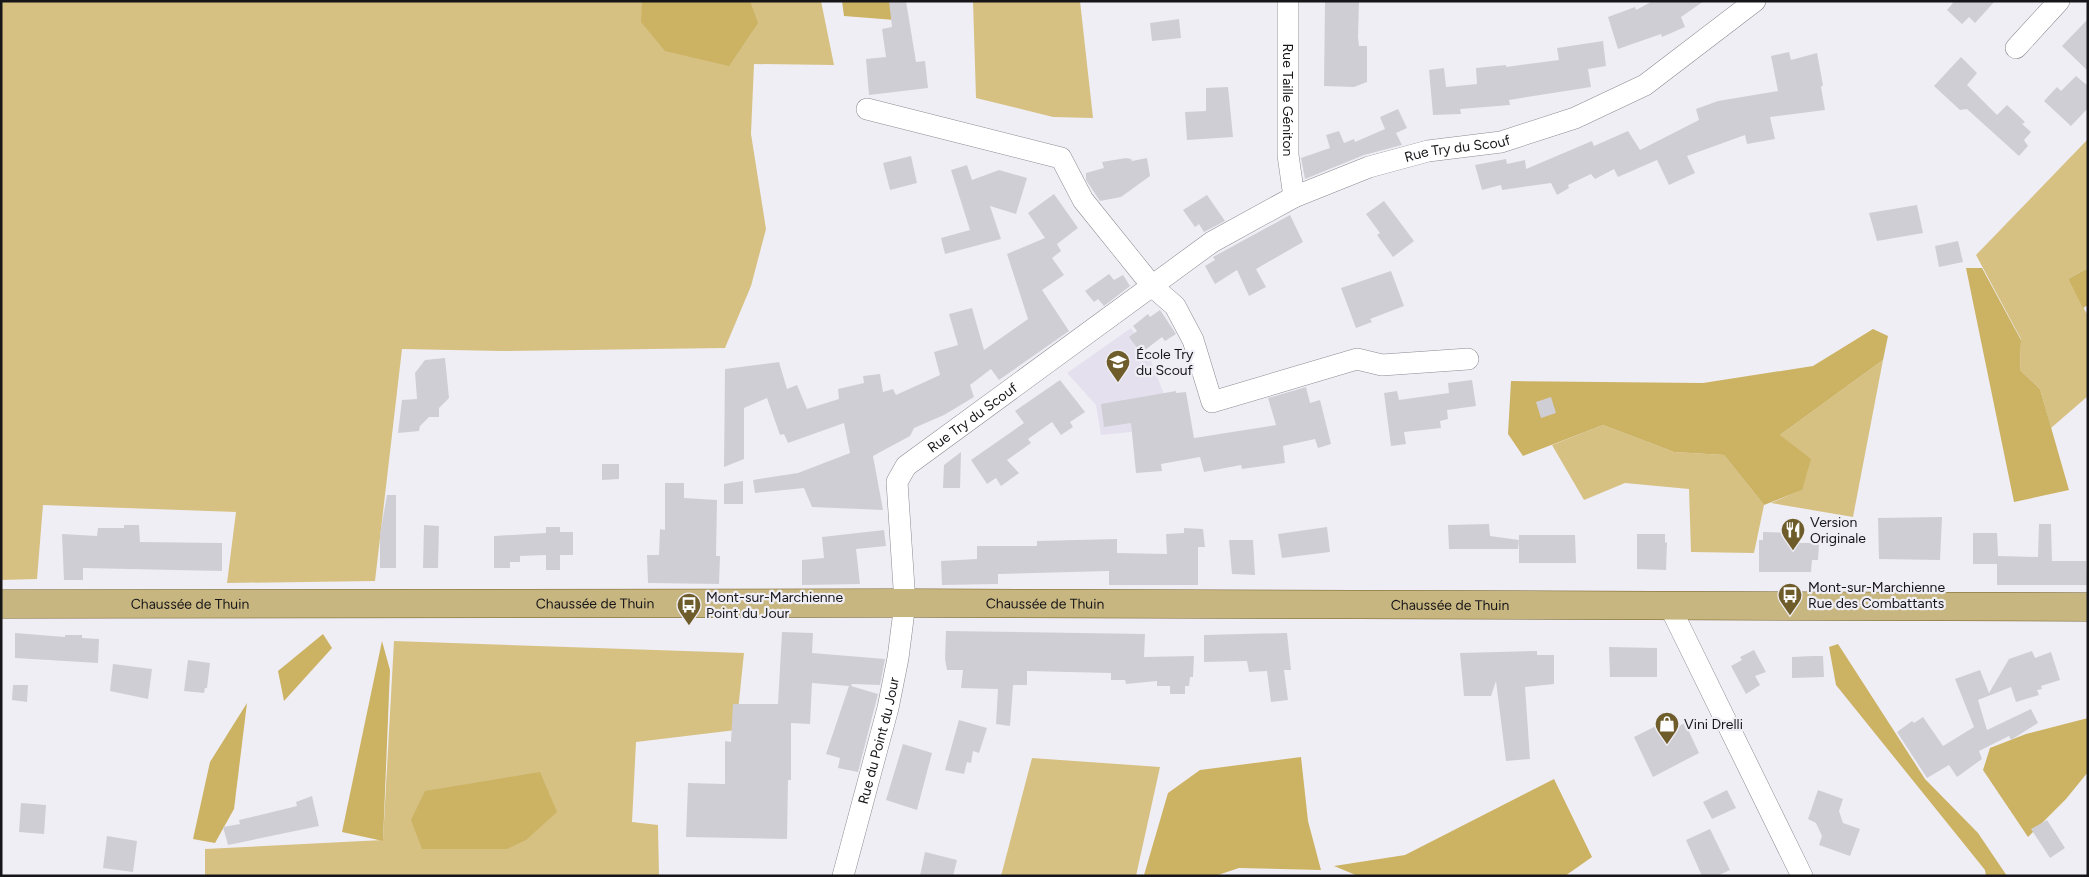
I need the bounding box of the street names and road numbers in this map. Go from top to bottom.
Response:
street label: Rue Taille Géniton [1279,44,1296,157]
street label: Rue Try du Scouf [1403,131,1513,166]
street label: Rue Try du Scouf [924,379,1021,456]
street label: Chaussée de Thuin [536,595,654,612]
street label: Chaussée de Thuin [986,595,1104,613]
street label: Chaussée de Thuin [131,596,249,613]
street label: Chaussée de Thuin [1391,597,1509,614]
street label: Rue du Point du Jour [855,675,903,806]

